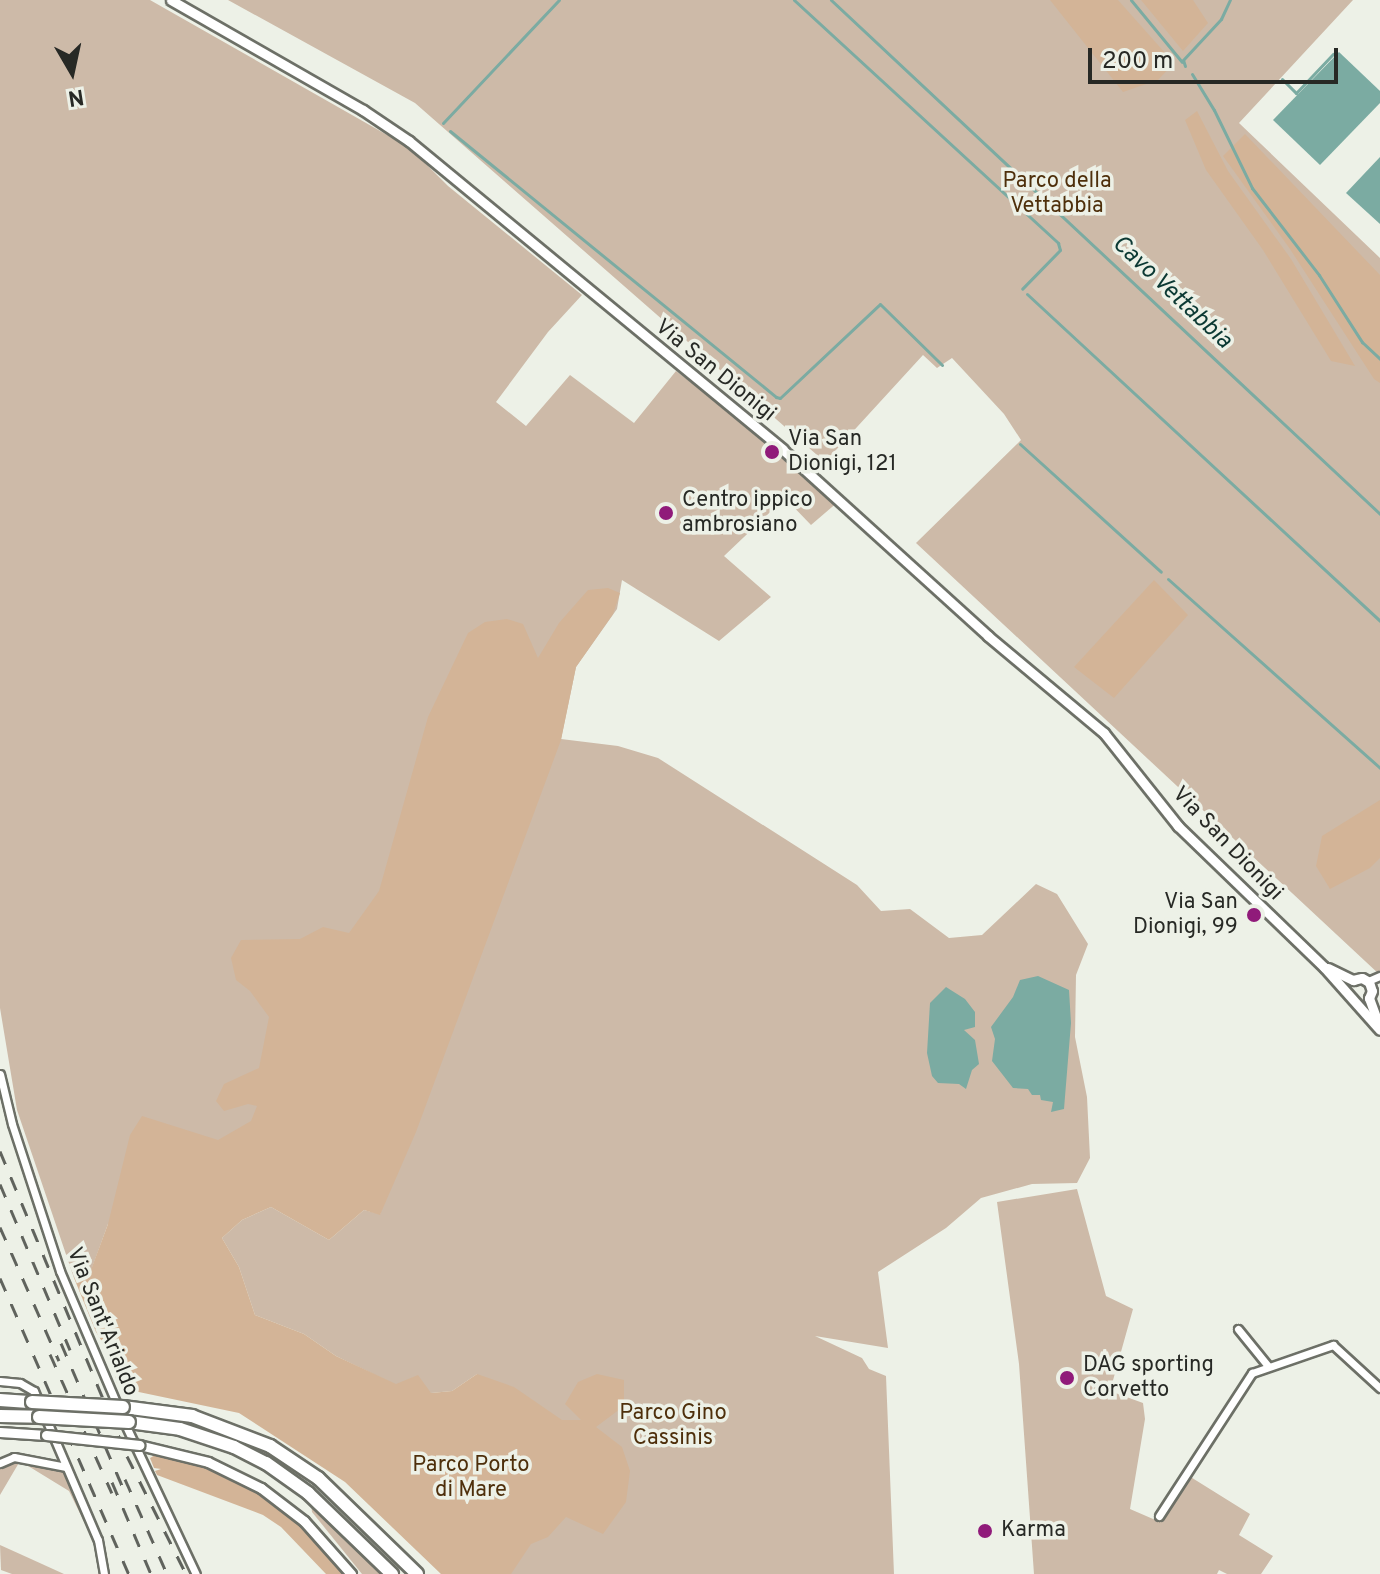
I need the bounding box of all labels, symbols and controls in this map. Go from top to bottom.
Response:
north arrow [32,32,112,112]
scale bar [1092,32,1342,82]
text: 200 m [1102,47,1173,77]
text: N [66,82,86,111]
park label: Parco della Vettabbia [1002,168,1112,220]
water label: Cavo Vettabbia [1105,230,1237,356]
street label: Via San Dionigi [649,314,781,428]
place label: Via San Dionigi, 121 [788,426,897,478]
marker: Via San Dionigi, 121 [763,443,781,461]
place label: Centro ippico ambrosiano [682,487,813,538]
marker: Centro ippico ambrosiano [657,504,675,522]
street label: Via San Dionigi [1166,782,1288,906]
place label: Via San Dionigi, 99 [1133,889,1238,940]
marker: Via San Dionigi, 99 [1245,906,1263,924]
street label: Via Sant'Arialdo [60,1244,144,1400]
place label: DAG sporting Corvetto [1083,1352,1214,1404]
marker: DAG sporting Corvetto [1058,1369,1076,1387]
park label: Parco Gino Cassinis [619,1400,727,1452]
park label: Parco Porto di Mare [412,1452,530,1504]
place label: Karma [1001,1518,1066,1544]
marker: Karma [976,1522,994,1540]

